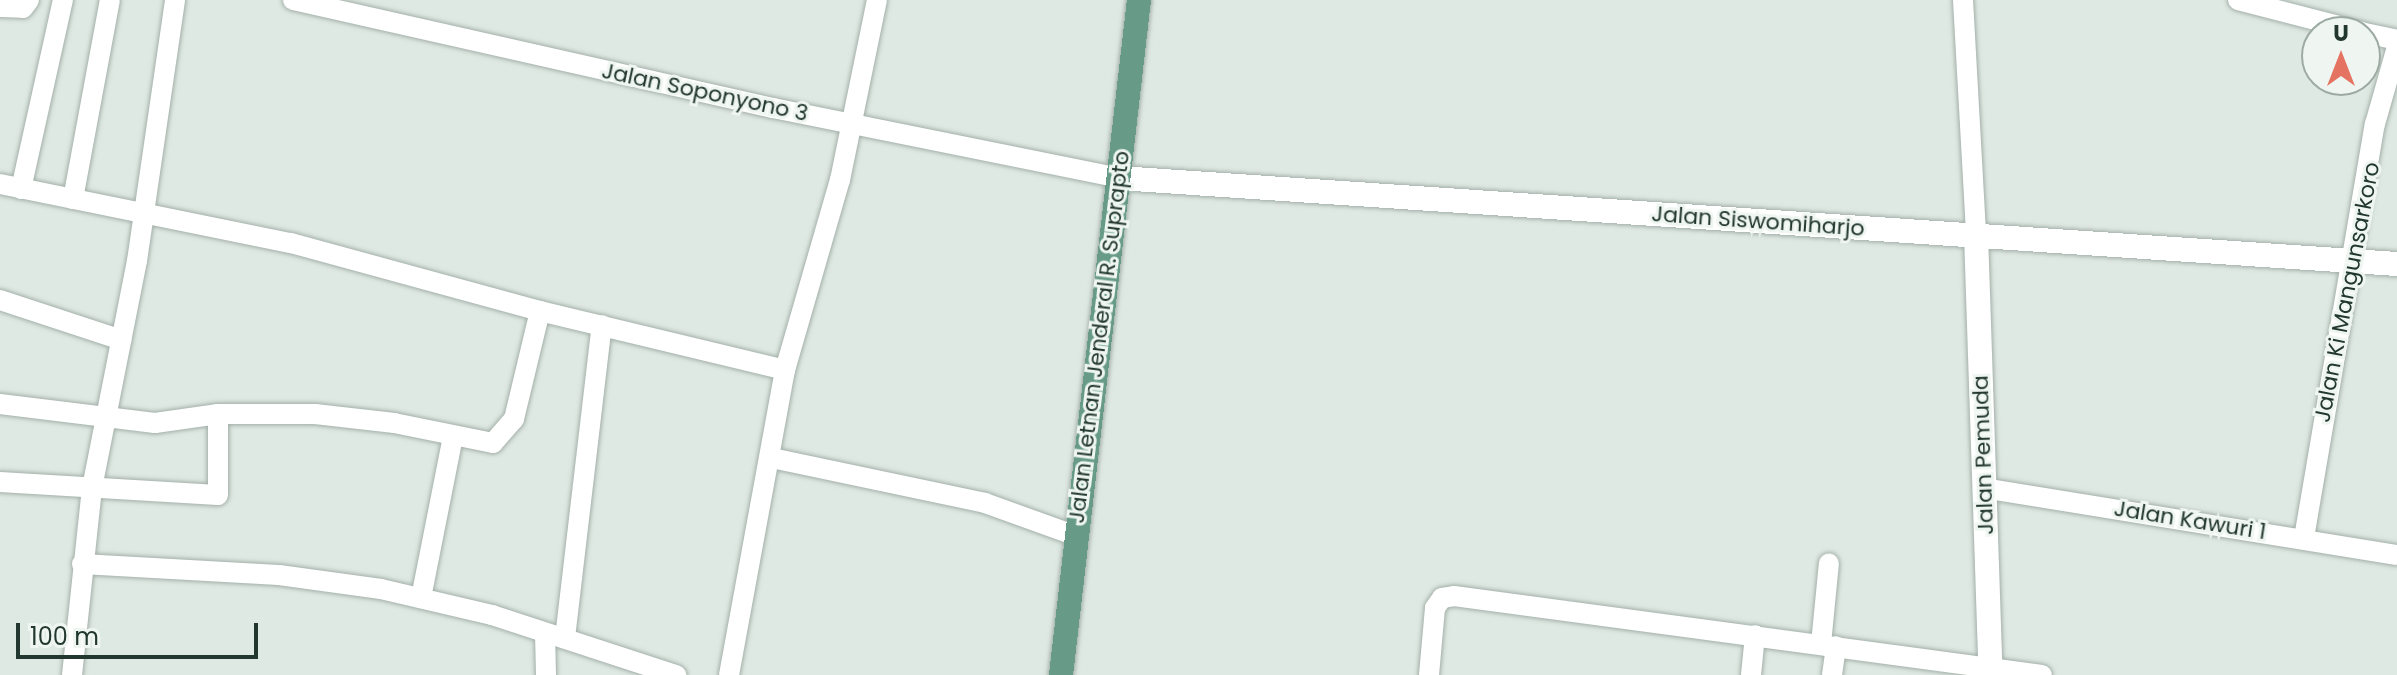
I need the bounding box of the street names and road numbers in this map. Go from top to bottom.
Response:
street label: Jalan Soponyono 3 [599,57,811,127]
street label: Jalan Letnan Jenderal R. Suprapto [1063,149,1135,525]
street label: Jalan Ki Mangunsarkoro [2309,160,2385,424]
street label: Jalan Siswomiharjo [1651,200,1865,242]
street label: Jalan Pemuda [1967,375,1999,535]
street label: Jalan Kawuri 1 [2112,495,2268,545]

